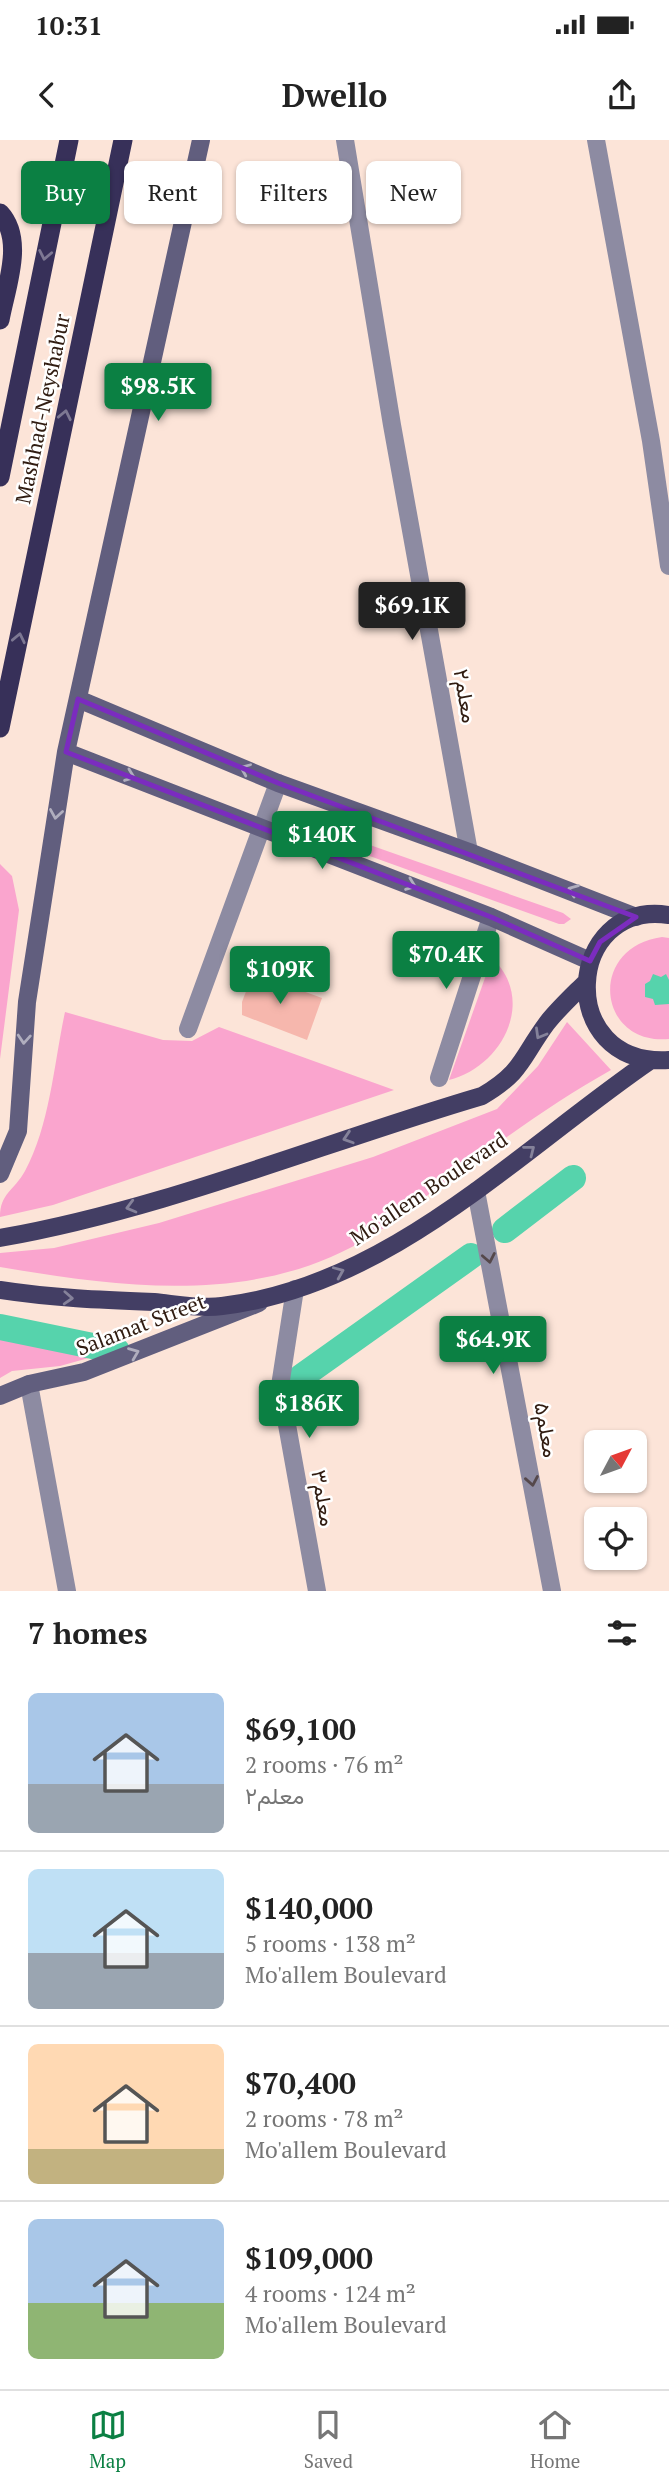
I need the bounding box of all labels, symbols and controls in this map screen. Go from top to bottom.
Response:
text: 10:31 [35,8,103,42]
text: Dwello [282,74,387,116]
icon: back [28,76,66,114]
icon: share [603,76,641,114]
chip: Buy [21,161,110,224]
chip: Rent [124,161,222,224]
chip: Filters [236,161,352,224]
chip: New [366,161,461,224]
one-way arrow [38,249,53,261]
street label: Mashhad-Neyshabur [8,311,76,506]
pin: $98.5K [101,364,215,423]
text: $98.5K [120,370,196,401]
one-way arrow [57,409,72,421]
pin: $69.1K [355,582,469,642]
text: $69.1K [374,589,450,620]
one-way arrow [10,632,25,644]
street label: معلم۲ [447,667,484,725]
one-way arrow [239,763,252,777]
one-way arrow [123,768,135,782]
one-way arrow [49,808,64,820]
pin: $140K [273,812,371,871]
text: $140K [288,818,356,849]
one-way arrow [404,876,416,890]
one-way arrow [567,885,579,899]
pin: $70.4K [389,932,503,991]
text: $70.4K [408,938,484,969]
pin: $109K [231,946,329,1006]
text: $109K [246,953,314,984]
one-way arrow [536,1027,549,1040]
one-way arrow [17,1034,32,1045]
street label: Mo'allem Boulevard [344,1125,513,1251]
one-way arrow [342,1130,354,1144]
one-way arrow [522,1145,534,1158]
one-way arrow [125,1199,137,1213]
one-way arrow [481,1252,496,1264]
one-way arrow [331,1266,344,1280]
street label: Salamat Street [72,1286,210,1362]
one-way arrow [63,1290,74,1305]
pin: $64.9K [436,1316,550,1376]
text: $64.9K [455,1323,531,1354]
one-way arrow [127,1347,140,1361]
pin: $186K [260,1380,358,1440]
text: $186K [275,1387,343,1418]
street label: معلم۵ [527,1400,566,1460]
north arrow [584,1430,648,1493]
map controls [584,1430,647,1570]
street label: معلم۳ [304,1467,343,1529]
one-way arrow [524,1475,539,1487]
button: locate [584,1507,647,1570]
text: 7 homes [28,1613,147,1653]
icon: filters [603,1614,641,1652]
text: $69,100 [245,1709,356,1749]
icon: home [84,1721,168,1805]
text: 2 rooms · 76 m² [245,1749,404,1780]
text: معلم۲ [245,1780,304,1811]
text: $140,000 [245,1888,373,1928]
icon: home [84,1897,168,1981]
text: 5 rooms · 138 m² [245,1928,416,1959]
text: Mo'allem Boulevard [245,1959,447,1990]
text: $70,400 [245,2063,356,2103]
icon: home [84,2072,168,2156]
text: 2 rooms · 78 m² [245,2103,404,2134]
text: Mo'allem Boulevard [245,2134,447,2165]
text: $109,000 [245,2238,373,2278]
icon: home [84,2247,168,2331]
text: 4 rooms · 124 m² [245,2278,416,2309]
text: Mo'allem Boulevard [245,2309,447,2340]
tab: Map [89,2406,127,2473]
tab: Saved [304,2406,353,2473]
tab: Home [530,2406,580,2473]

